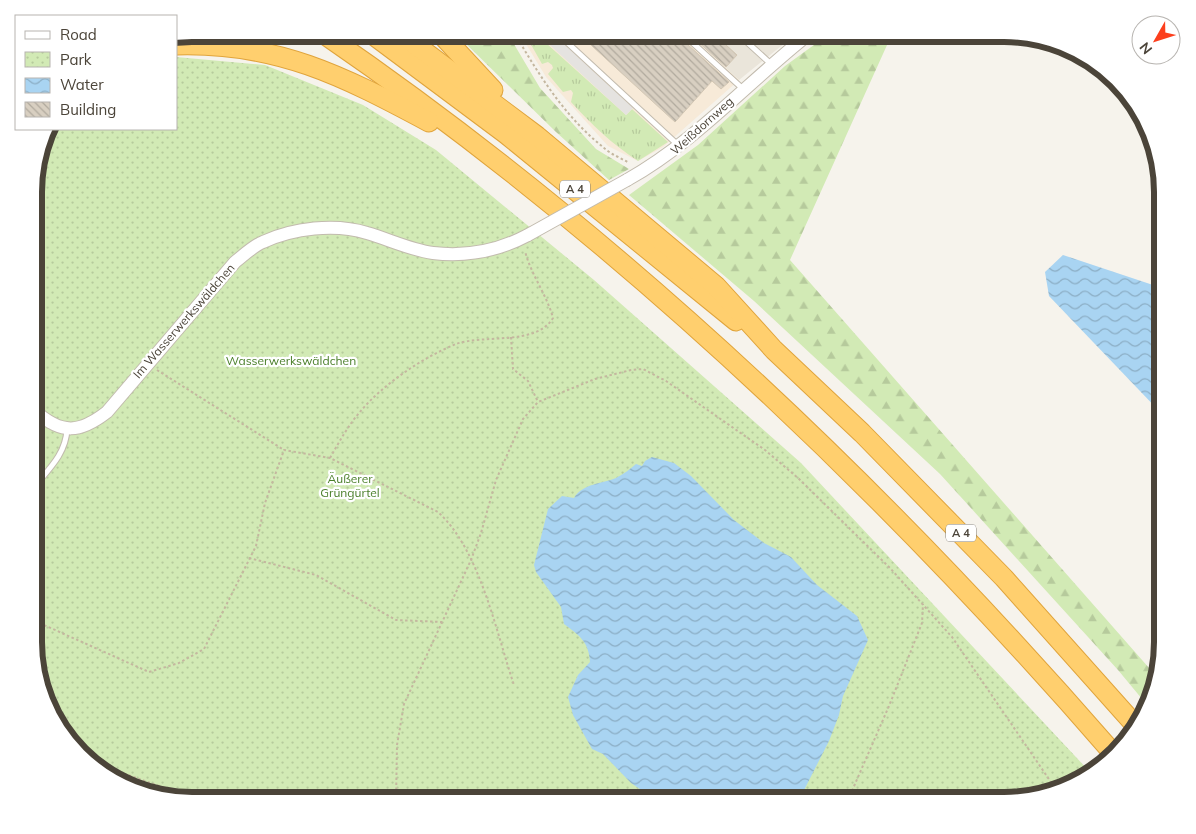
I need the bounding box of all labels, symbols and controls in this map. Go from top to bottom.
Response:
legend [15,15,178,130]
north arrow [1131,15,1181,65]
text: Road [60,25,97,44]
text: N [1136,38,1156,58]
text: Park [60,50,92,69]
text: Water [60,75,104,94]
street label: Weißdornweg [667,94,736,158]
text: Building [60,100,116,119]
road number: A 4 [560,180,590,198]
street label: Im Wasserwerkswäldchen [130,260,238,381]
park label: Wasserwerkswäldchen [226,353,356,368]
park label: Äußerer Grüngürtel [320,471,380,500]
road number: A 4 [946,524,976,542]

